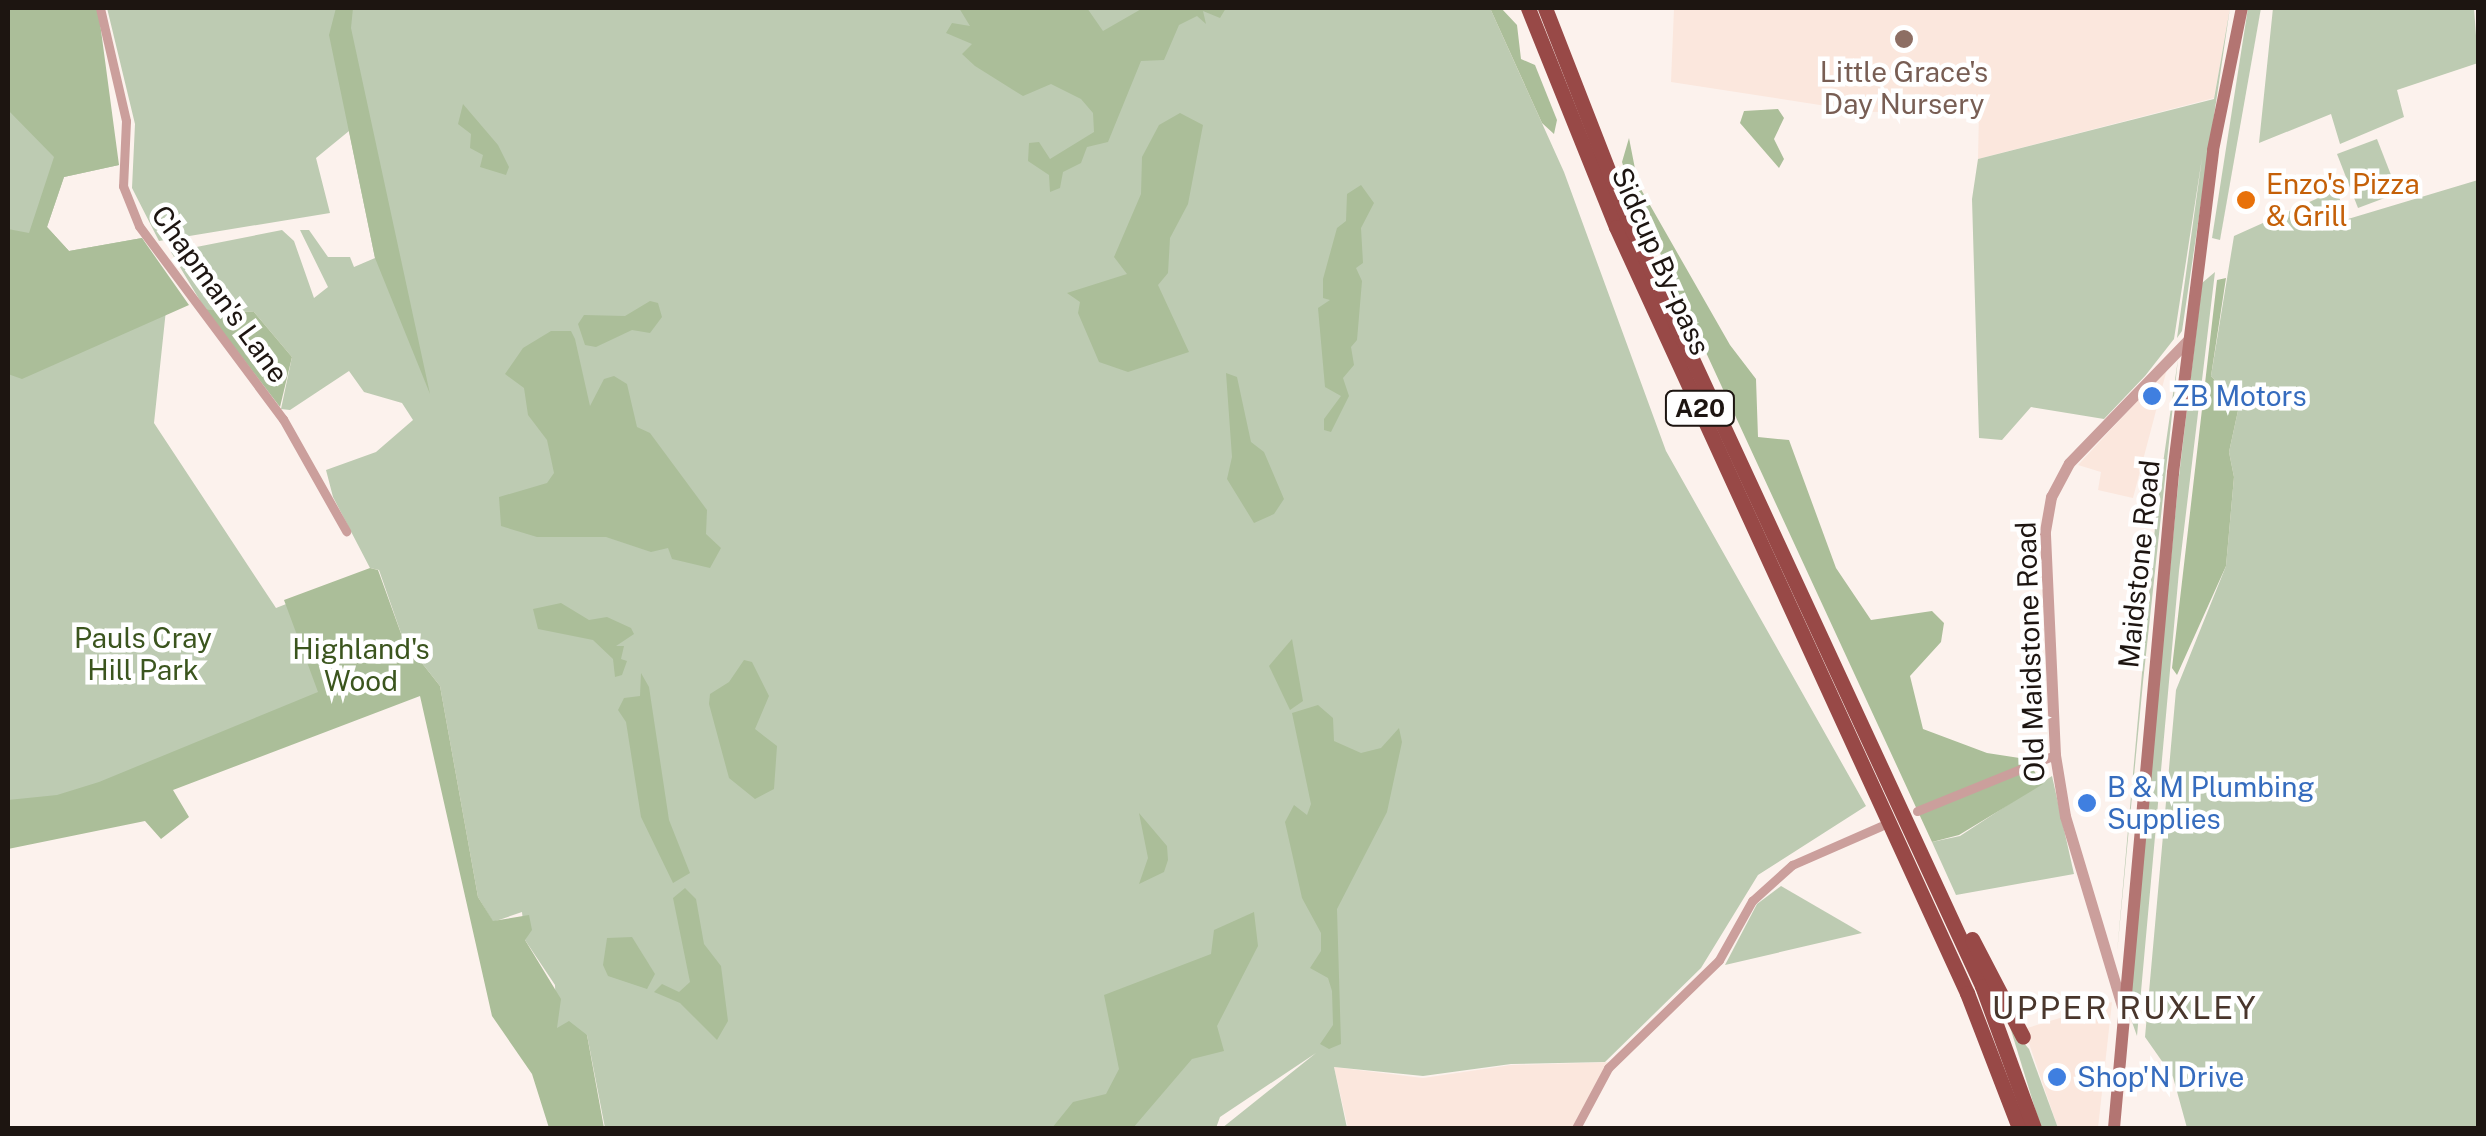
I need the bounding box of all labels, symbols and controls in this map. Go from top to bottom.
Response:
marker: Little Grace's Day Nursery [1893,28,1915,50]
place label: Little Grace's Day Nursery [1820,55,1988,121]
street label: Sidcup By-pass [1605,162,1717,360]
place label: Enzo's Pizza & Grill [2266,167,2420,233]
marker: Enzo's Pizza & Grill [2235,189,2257,211]
street label: Chapman's Lane [144,199,296,389]
place label: ZB Motors [2172,379,2307,413]
marker: ZB Motors [2141,385,2163,407]
road number: A20 [1662,388,1738,428]
street label: Maidstone Road [2111,458,2167,670]
street label: Old Maidstone Road [2009,521,2051,783]
park label: Pauls Cray Hill Park [74,621,212,687]
park label: Highland's Wood [292,632,430,698]
place label: B & M Plumbing Supplies [2107,770,2315,836]
marker: B & M Plumbing Supplies [2076,792,2098,814]
district label: UPPER RUXLEY [1992,989,2258,1027]
place label: Shop'N Drive [2077,1060,2244,1094]
marker: Shop'N Drive [2046,1066,2068,1088]

